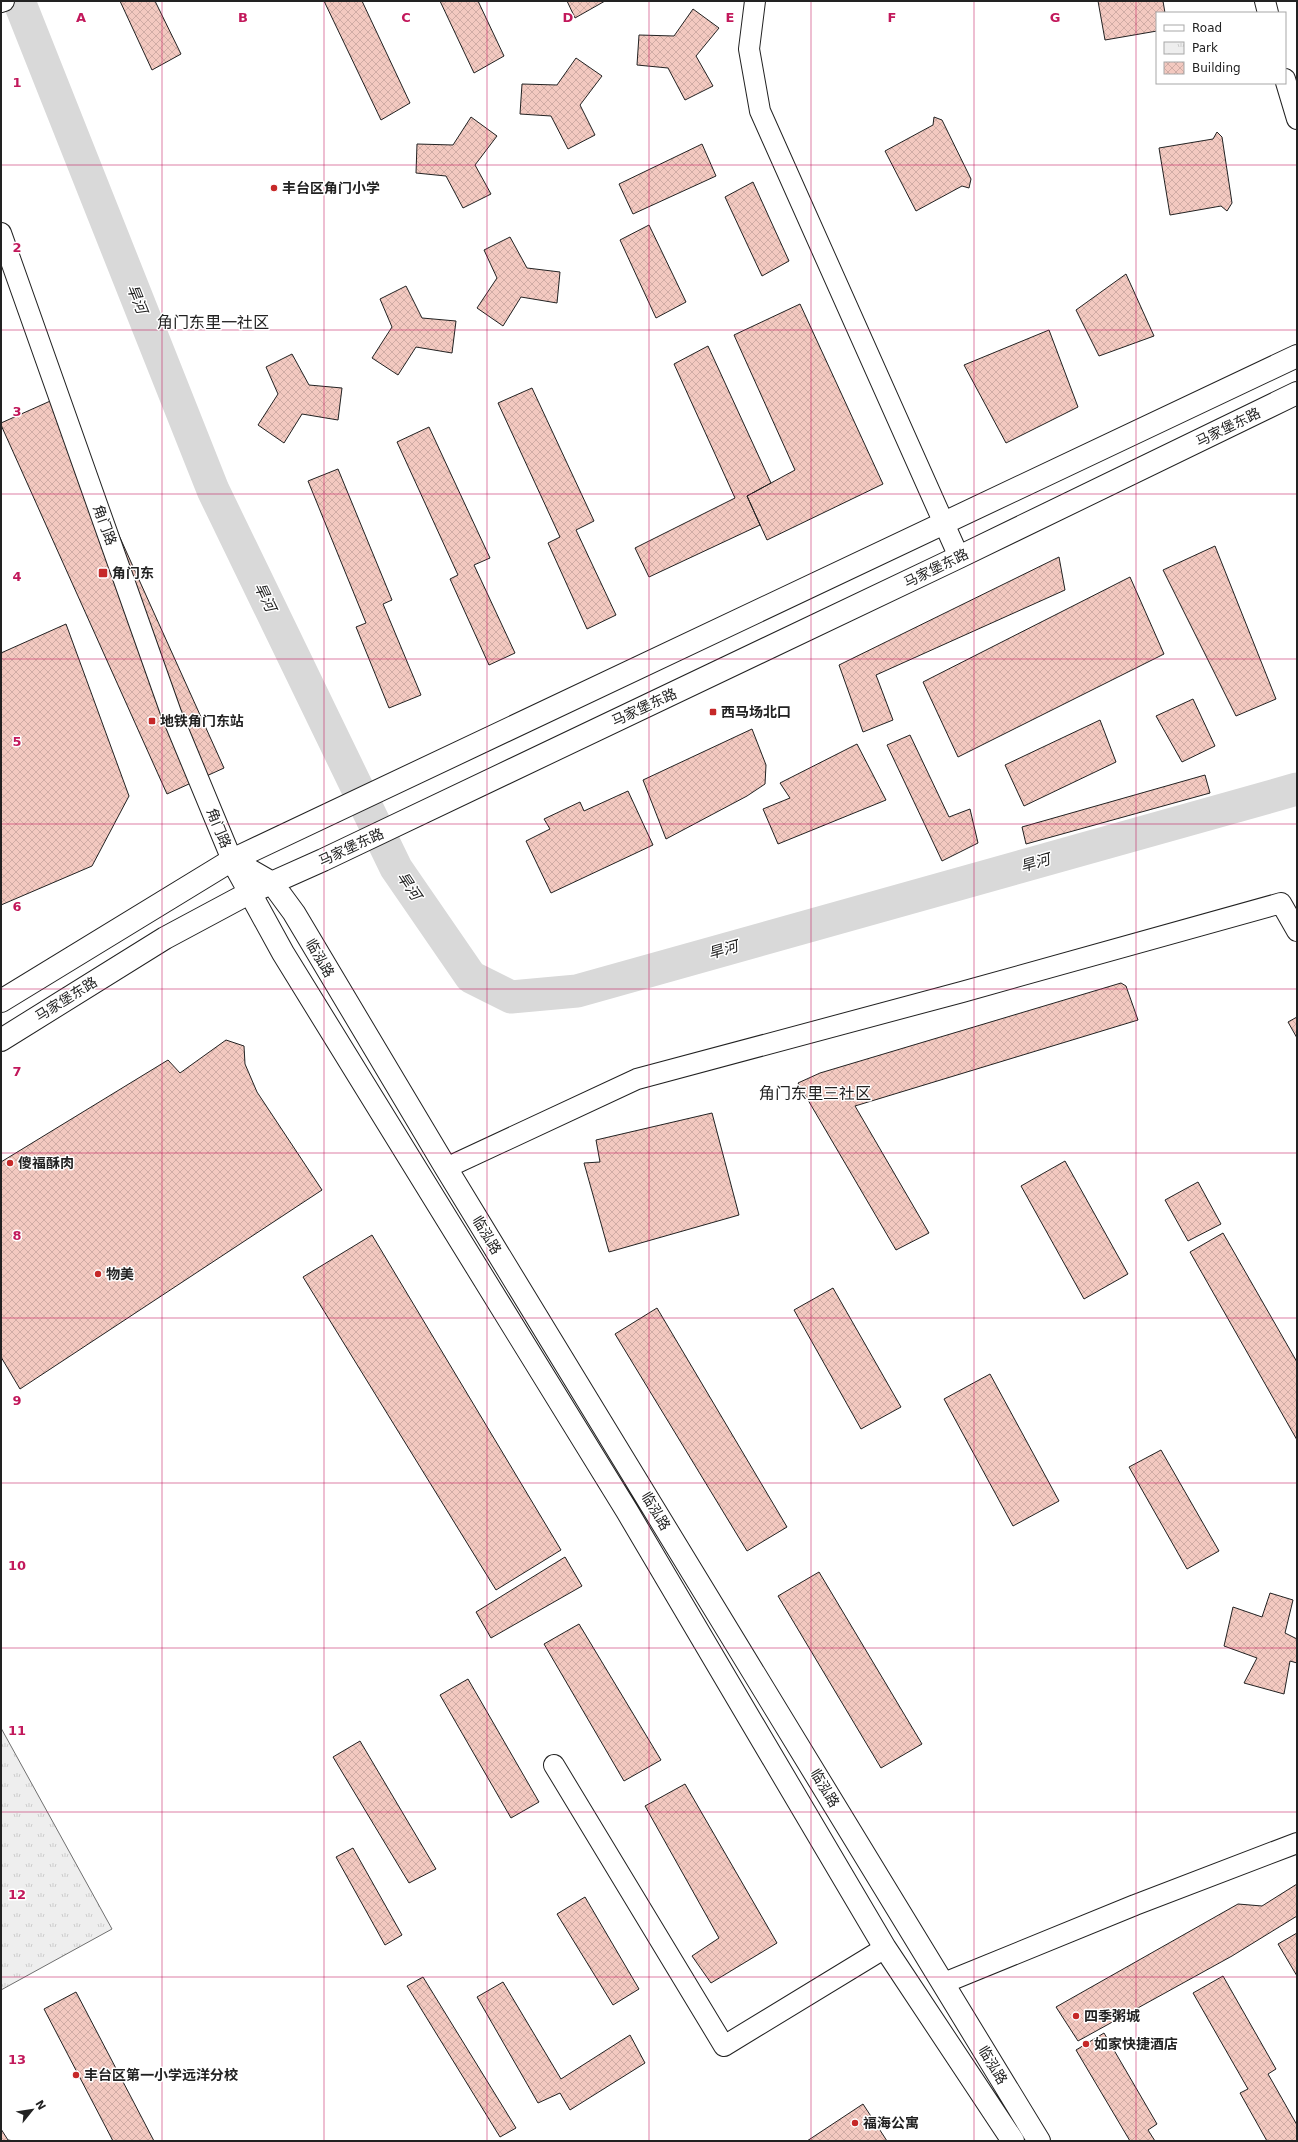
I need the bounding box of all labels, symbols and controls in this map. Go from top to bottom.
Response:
text: A [76,10,86,25]
text: B [238,10,248,25]
text: C [401,10,411,25]
text: D [563,10,574,25]
text: E [726,10,734,25]
text: F [888,10,896,25]
text: G [1050,10,1060,25]
legend [1156,12,1286,84]
text: Road [1192,21,1222,35]
text: Park [1192,41,1218,55]
text: Building [1192,61,1241,75]
text: 1 [12,75,22,90]
place label: 丰台区角门小学 [282,180,380,196]
marker: 丰台区角门小学 [269,183,279,193]
text: 2 [12,240,22,255]
water label: 旱河 [123,282,152,319]
district label: 角门东里一社区 [157,313,269,332]
text: 3 [12,404,22,419]
street label: 马家堡东路 [1193,404,1263,450]
street label: 角门路 [90,503,120,547]
street label: 马家堡东路 [901,545,971,591]
place label: 角门东 [112,565,154,581]
marker: 角门东 [97,567,109,579]
text: 4 [12,569,22,584]
water label: 旱河 [250,580,281,617]
street label: 马家堡东路 [609,685,679,729]
place label: 西马场北口 [721,704,791,720]
marker: 西马场北口 [708,707,718,717]
place label: 地铁角门东站 [160,713,244,729]
marker: 地铁角门东站 [147,716,157,726]
text: 5 [12,734,22,749]
street label: 角门路 [204,806,234,850]
street label: 马家堡东路 [316,825,386,869]
water label: 旱河 [1018,849,1055,876]
water label: 旱河 [393,869,427,906]
text: 6 [12,899,22,914]
street label: 临泓路 [303,936,337,980]
water label: 旱河 [706,936,743,963]
street label: 马家堡东路 [32,974,100,1024]
text: 7 [12,1064,22,1079]
district label: 角门东里三社区 [759,1084,871,1103]
place label: 傻福酥肉 [18,1155,74,1171]
marker: 傻福酥肉 [5,1158,15,1168]
street label: 临泓路 [469,1213,505,1257]
text: 8 [12,1228,22,1243]
place label: 物美 [106,1266,134,1282]
marker: 物美 [93,1269,103,1279]
text: 9 [12,1393,22,1408]
street label: 临泓路 [638,1489,674,1533]
text: 10 [8,1558,26,1573]
text: 11 [8,1723,26,1738]
street label: 临泓路 [807,1766,843,1810]
text: 12 [8,1887,26,1902]
place label: 四季粥城 [1084,2008,1140,2024]
marker: 四季粥城 [1071,2011,1081,2021]
place label: 如家快捷酒店 [1094,2036,1178,2052]
marker: 如家快捷酒店 [1081,2039,1091,2049]
street label: 临泓路 [975,2043,1011,2087]
text: 13 [8,2052,26,2067]
place label: 丰台区第一小学远洋分校 [84,2067,238,2083]
marker: 丰台区第一小学远洋分校 [71,2070,81,2080]
north arrow [12,2090,52,2130]
text: N [32,2098,48,2112]
place label: 福海公寓 [863,2115,919,2131]
marker: 福海公寓 [850,2118,860,2128]

